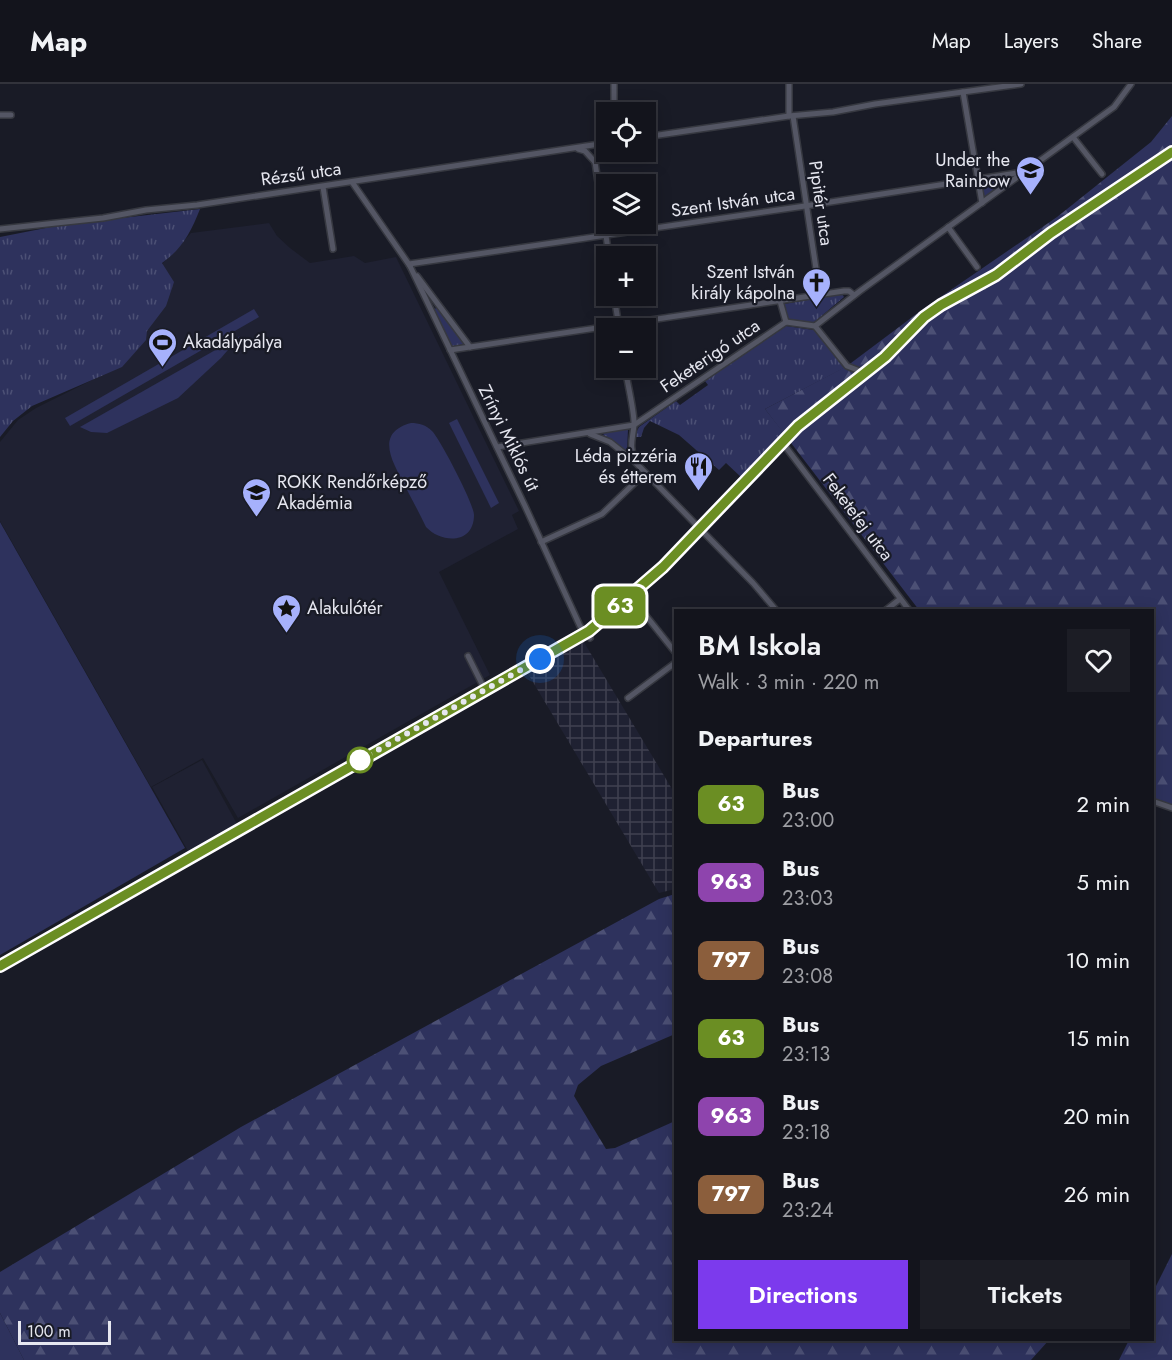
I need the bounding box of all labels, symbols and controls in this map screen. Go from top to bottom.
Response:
text: Map [30,21,87,62]
text: Map [932,26,971,56]
text: Layers [1004,26,1059,56]
text: Share [1092,26,1142,56]
map controls [596,102,656,378]
button: locate [596,102,656,162]
place label: Under the Rainbow [935,147,1011,194]
school or university icon: Under the Rainbow [1015,154,1047,196]
street label: Rézsű utca [259,156,343,192]
street label: Pipitér utca [802,159,840,247]
button: layers [596,174,656,234]
street label: Szent István utca [669,180,797,224]
button: + [596,246,656,306]
place label: Szent István király kápolna [691,259,795,306]
church icon: Szent István király kápolna [800,266,832,308]
street label: Feketerigó utca [655,313,765,399]
button: − [596,318,656,378]
sports icon: Akadálypálya [146,326,178,368]
place label: Akadálypálya [183,329,282,355]
street label: Zrínyi Miklós út [472,380,546,496]
place label: Léda pizzéria és étterem [575,443,677,490]
restaurant icon: Léda pizzéria és étterem [682,450,714,492]
street label: Feketefej utca [816,468,900,566]
place label: ROKK Rendőrképző Akadémia [277,469,427,516]
school or university icon: ROKK Rendőrképző Akadémia [240,476,272,518]
line badge: 63 [593,586,647,626]
text: 63 [606,591,634,621]
place icon: Alakulótér [270,592,302,634]
place label: Alakulótér [307,595,383,621]
text: BM Iskola [698,625,821,666]
button: heart [1067,629,1130,692]
your location [525,644,555,674]
text: Walk · 3 min · 220 m [698,668,879,697]
text: Departures [698,722,812,754]
unlabelled marker [347,747,373,773]
text: Bus [782,774,819,806]
text: 2 min [1076,788,1130,820]
text: 63 [717,789,745,819]
text: 23:00 [782,806,834,835]
text: Bus [782,852,819,884]
text: 5 min [1077,866,1130,898]
text: 963 [710,867,752,897]
text: 23:03 [782,884,833,913]
text: Bus [782,930,819,962]
text: 10 min [1066,944,1130,976]
text: 797 [712,945,750,975]
text: 23:08 [782,962,833,991]
text: Bus [782,1008,819,1040]
text: 15 min [1067,1022,1130,1054]
text: 63 [717,1023,745,1053]
text: 23:13 [782,1040,830,1069]
text: Bus [782,1086,819,1118]
text: 20 min [1063,1100,1130,1132]
text: 963 [710,1101,752,1131]
text: 23:18 [782,1118,830,1147]
text: Bus [782,1164,819,1196]
text: 26 min [1064,1178,1130,1210]
text: 797 [712,1179,750,1209]
text: 23:24 [782,1196,833,1225]
button: Directions [698,1260,908,1329]
button: Tickets [920,1260,1130,1329]
scale bar [18,1318,111,1346]
text: 100 m [27,1320,71,1343]

